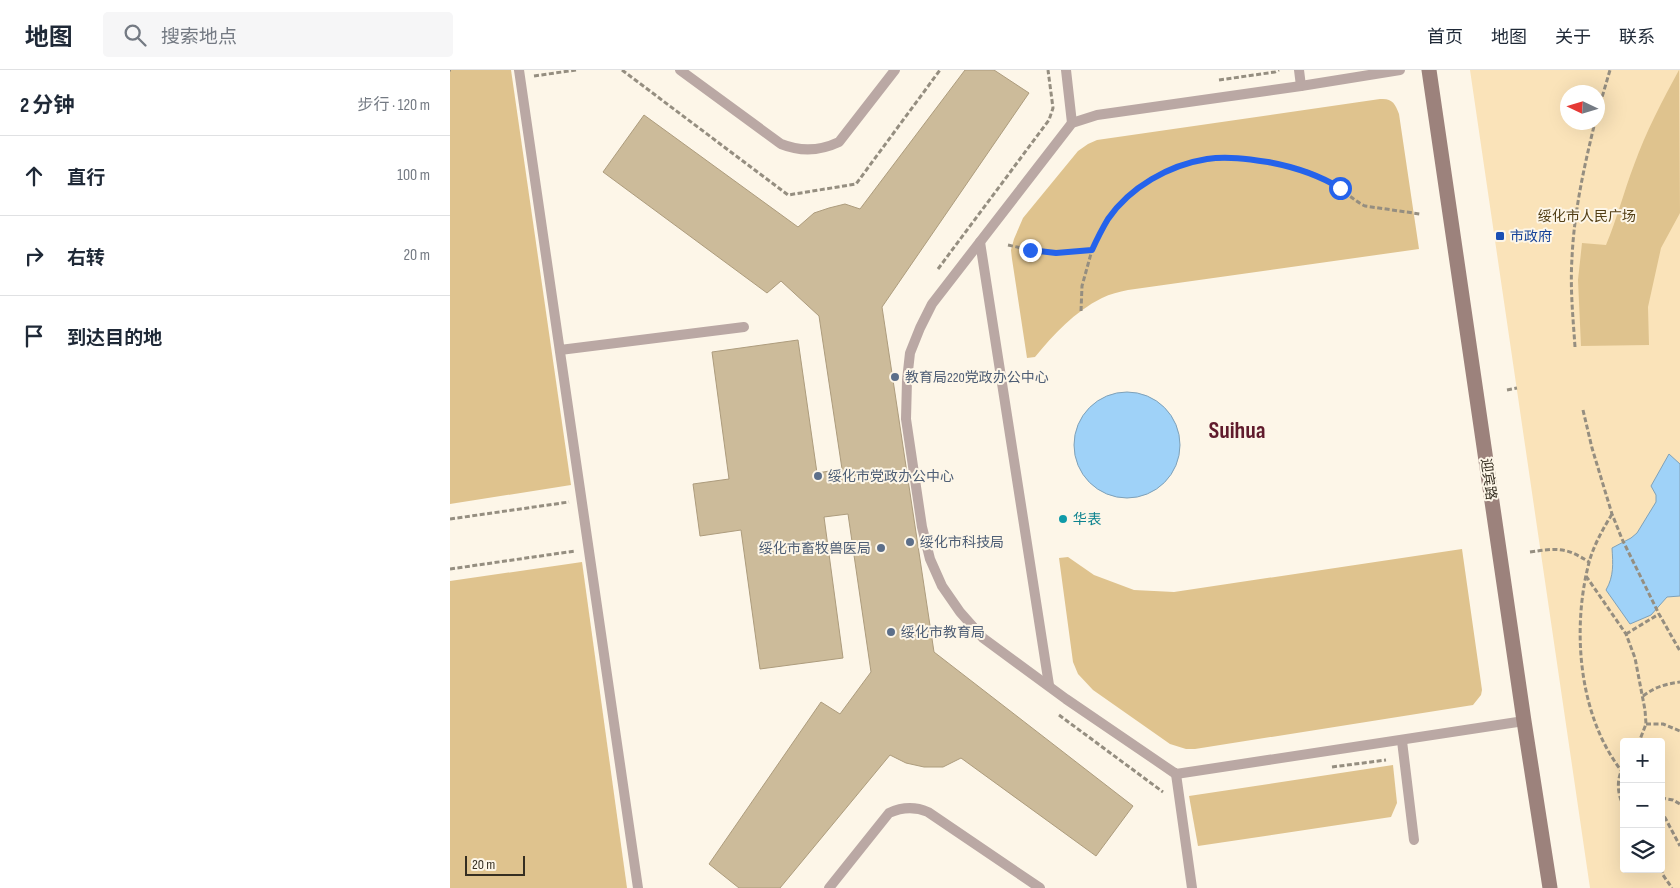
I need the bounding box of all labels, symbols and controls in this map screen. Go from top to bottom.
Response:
search box [103,12,453,57]
icon: search [121,21,149,49]
text: 地图 [25,23,73,52]
text: 搜索地点 [161,26,237,49]
text: 首页 [1427,27,1463,48]
text: 地图 [1491,27,1527,48]
text: 关于 [1555,27,1591,48]
text: 联系 [1619,27,1655,48]
north arrow [1560,85,1605,130]
text: 2 分钟 [20,93,74,118]
text: 步行 · 120 m [357,96,430,115]
icon: ahead [20,162,48,190]
text: 100 m [397,166,430,185]
text: 直行 [67,167,105,190]
route start [1329,177,1352,200]
park label: 绥化市人民广场 [1538,208,1636,225]
place label: 市政府 [1510,228,1552,245]
marker: 市政府 [1494,230,1506,242]
route end [1019,239,1042,262]
icon: right [20,242,48,270]
text: 20 m [403,246,430,265]
text: 右转 [67,247,105,270]
icon: arrive [20,322,48,350]
text: 到达目的地 [67,327,162,350]
place label: 教育局220党政办公中心 [905,369,1049,386]
marker: 教育局220党政办公中心 [889,371,901,383]
district label: Suihua [1208,416,1266,445]
street label: 迎宾路 [1477,457,1500,501]
place label: 绥化市党政办公中心 [828,468,954,485]
marker: 绥化市党政办公中心 [812,470,824,482]
place label: 华表 [1073,511,1101,528]
marker: 华表 [1057,513,1069,525]
place label: 绥化市科技局 [920,534,1004,551]
marker: 绥化市科技局 [904,536,916,548]
place label: 绥化市畜牧兽医局 [759,540,871,557]
marker: 绥化市畜牧兽医局 [875,542,887,554]
place label: 绥化市教育局 [901,624,985,641]
marker: 绥化市教育局 [885,626,897,638]
map controls [1620,738,1665,873]
button: + [1620,738,1665,783]
button: − [1620,783,1665,828]
button: layers [1620,828,1665,873]
scale bar [465,853,525,876]
text: 20 m [472,856,495,873]

